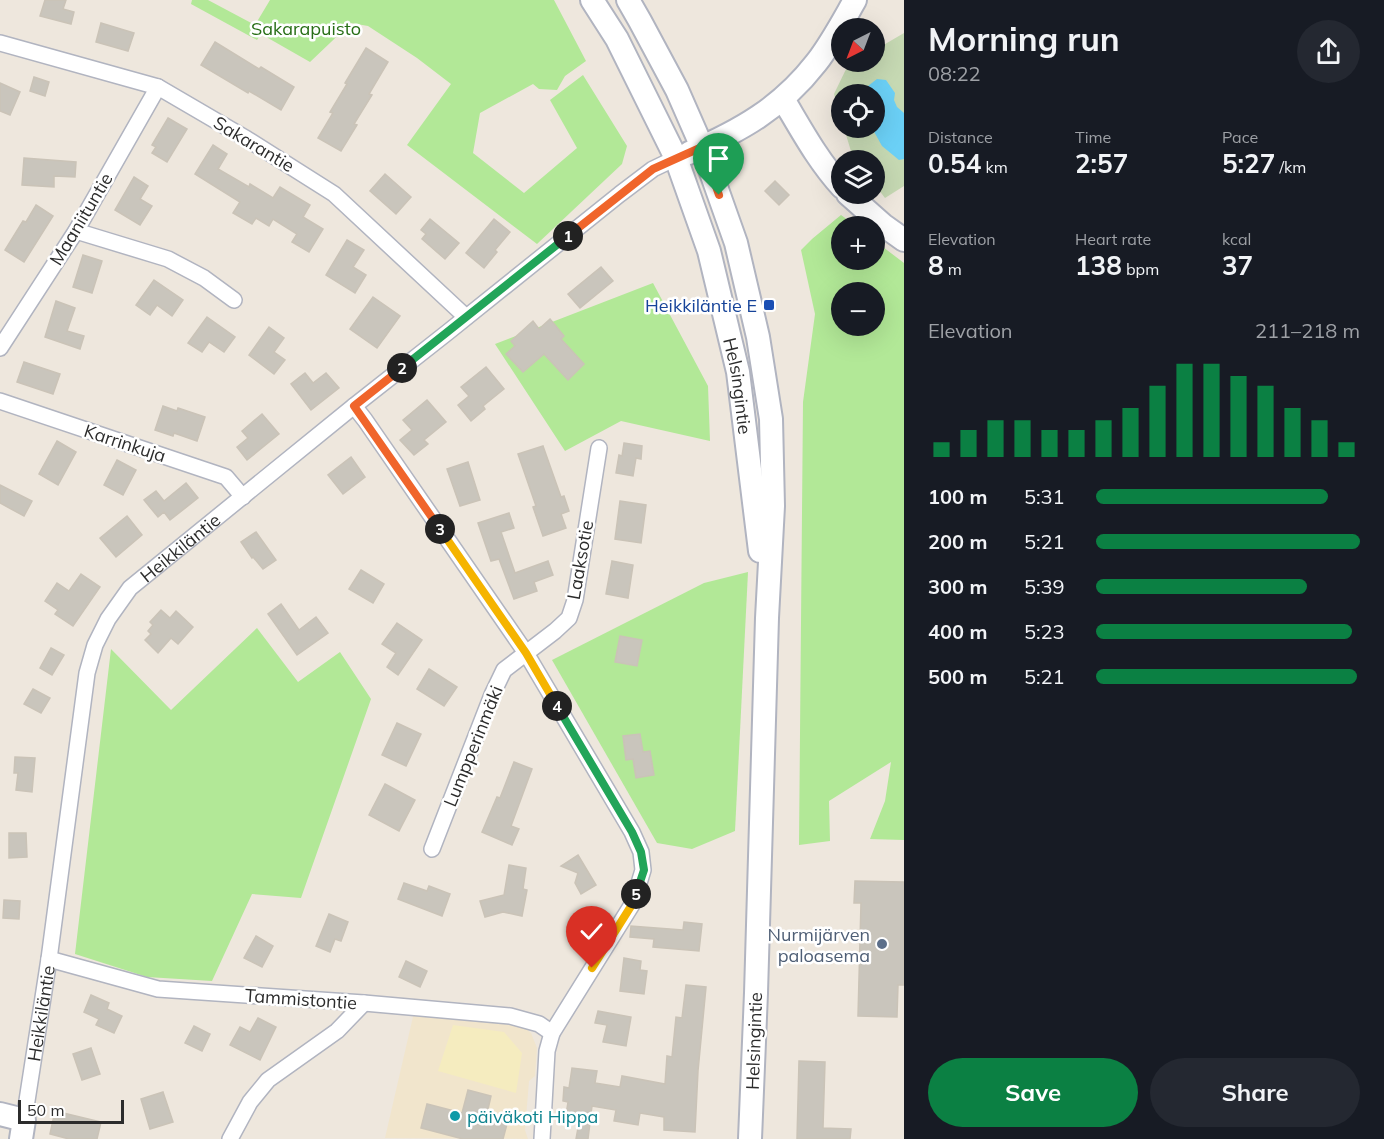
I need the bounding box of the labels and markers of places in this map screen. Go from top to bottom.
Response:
pin [693,133,744,195]
pin: 1 [553,221,583,251]
place label: Heikkiläntie E [645,294,757,317]
marker: Heikkiläntie E [762,298,776,312]
pin: 2 [387,353,417,383]
pin: 3 [425,514,455,544]
pin: 4 [542,691,572,721]
pin: 5 [621,879,651,909]
pin [566,906,617,968]
place label: Nurmijärven paloasema [768,923,870,967]
marker: Nurmijärven paloasema [875,937,889,951]
place label: päiväkoti Hippa [467,1105,598,1128]
marker: päiväkoti Hippa [448,1109,462,1123]

